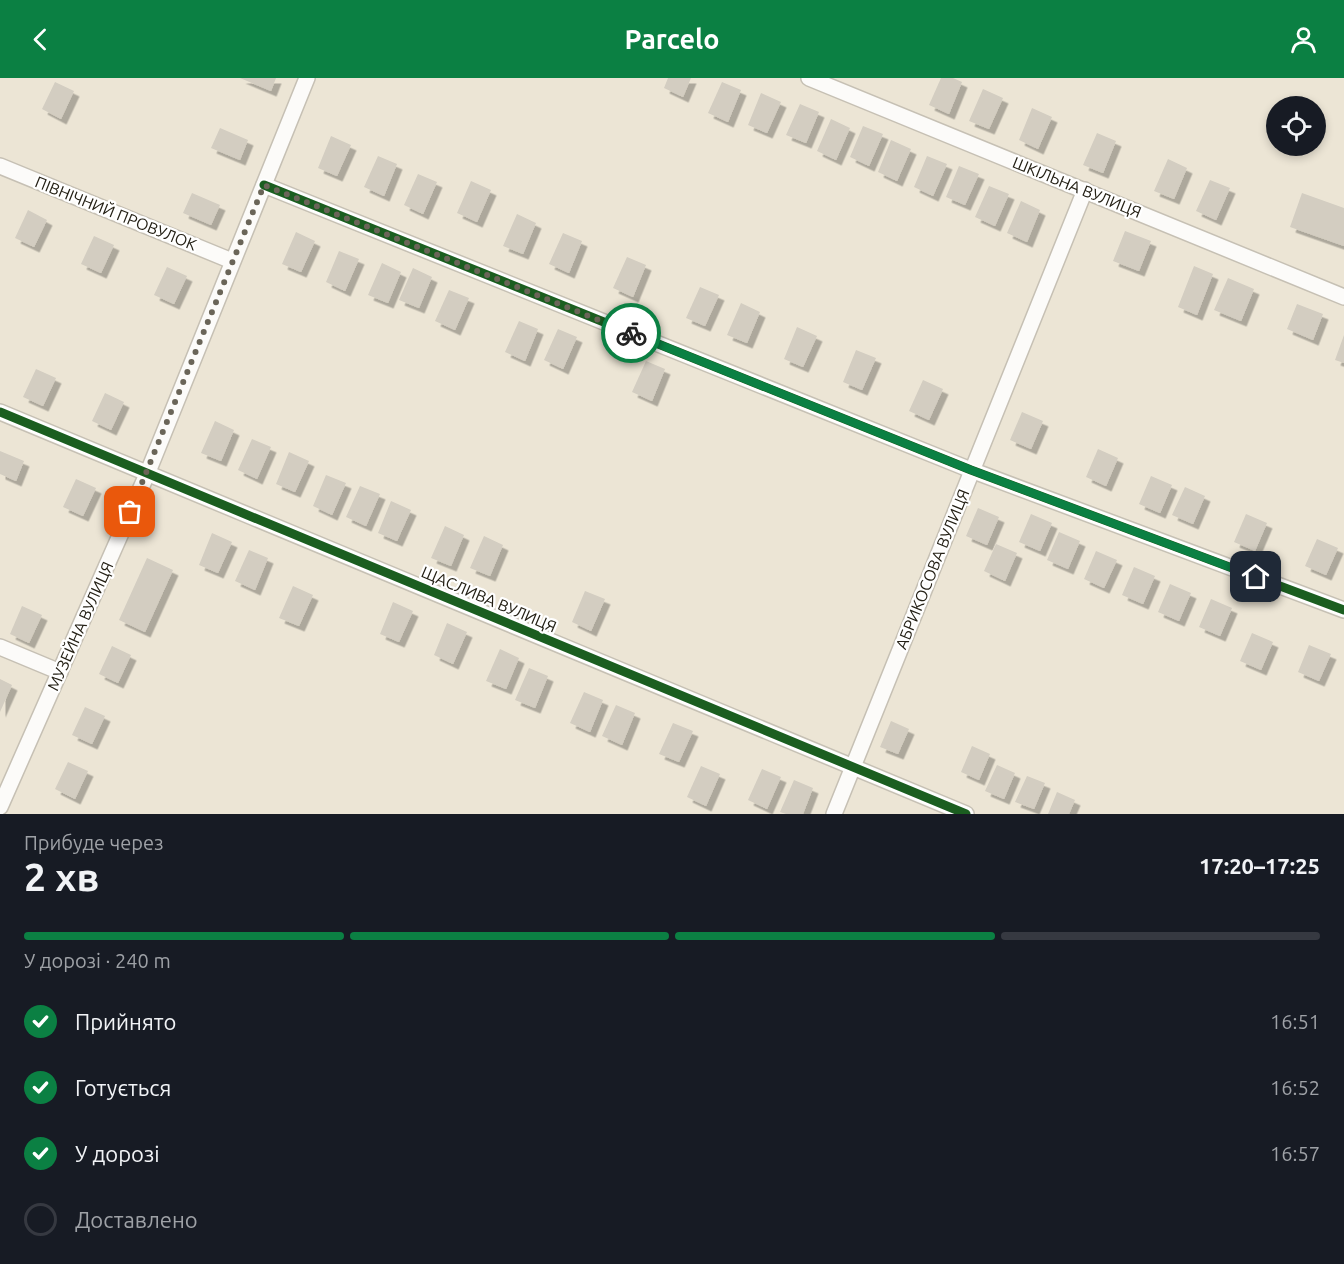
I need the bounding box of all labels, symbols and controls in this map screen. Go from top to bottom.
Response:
icon: back [24,23,57,56]
icon: person [1287,23,1320,56]
text: Parcelo [625,24,719,54]
map controls [1266,96,1326,156]
button: locate [1266,96,1326,156]
street label: ШКІЛЬНА ВУЛИЦЯ [1010,153,1144,221]
street label: ПІВНІЧНИЙ ПРОВУЛОК [33,171,200,254]
courier [601,303,661,363]
icon: bike [615,317,648,350]
pin [104,486,155,537]
street label: АБРИКОСОВА ВУЛИЦЯ [892,486,972,652]
icon: bag [113,495,146,528]
pin [1230,551,1281,602]
street label: МУЗЕЙНА ВУЛИЦЯ [43,558,117,693]
icon: home [1239,560,1272,593]
street label: ЩАСЛИВА ВУЛИЦЯ [419,562,559,636]
text: Прибуде через [24,831,164,854]
text: 17:20–17:25 [1199,853,1320,878]
text: 2 хв [24,855,99,898]
text: У дорозі · 240 m [24,949,171,972]
icon: check [24,1005,57,1038]
text: Прийнято [75,1009,176,1034]
text: 16:51 [1270,1010,1320,1033]
icon: check [24,1071,57,1104]
text: Готується [75,1075,171,1100]
text: 16:52 [1270,1076,1320,1099]
icon: check [24,1137,57,1170]
text: У дорозі [75,1141,160,1166]
text: 16:57 [1270,1142,1320,1165]
text: Доставлено [75,1207,198,1232]

